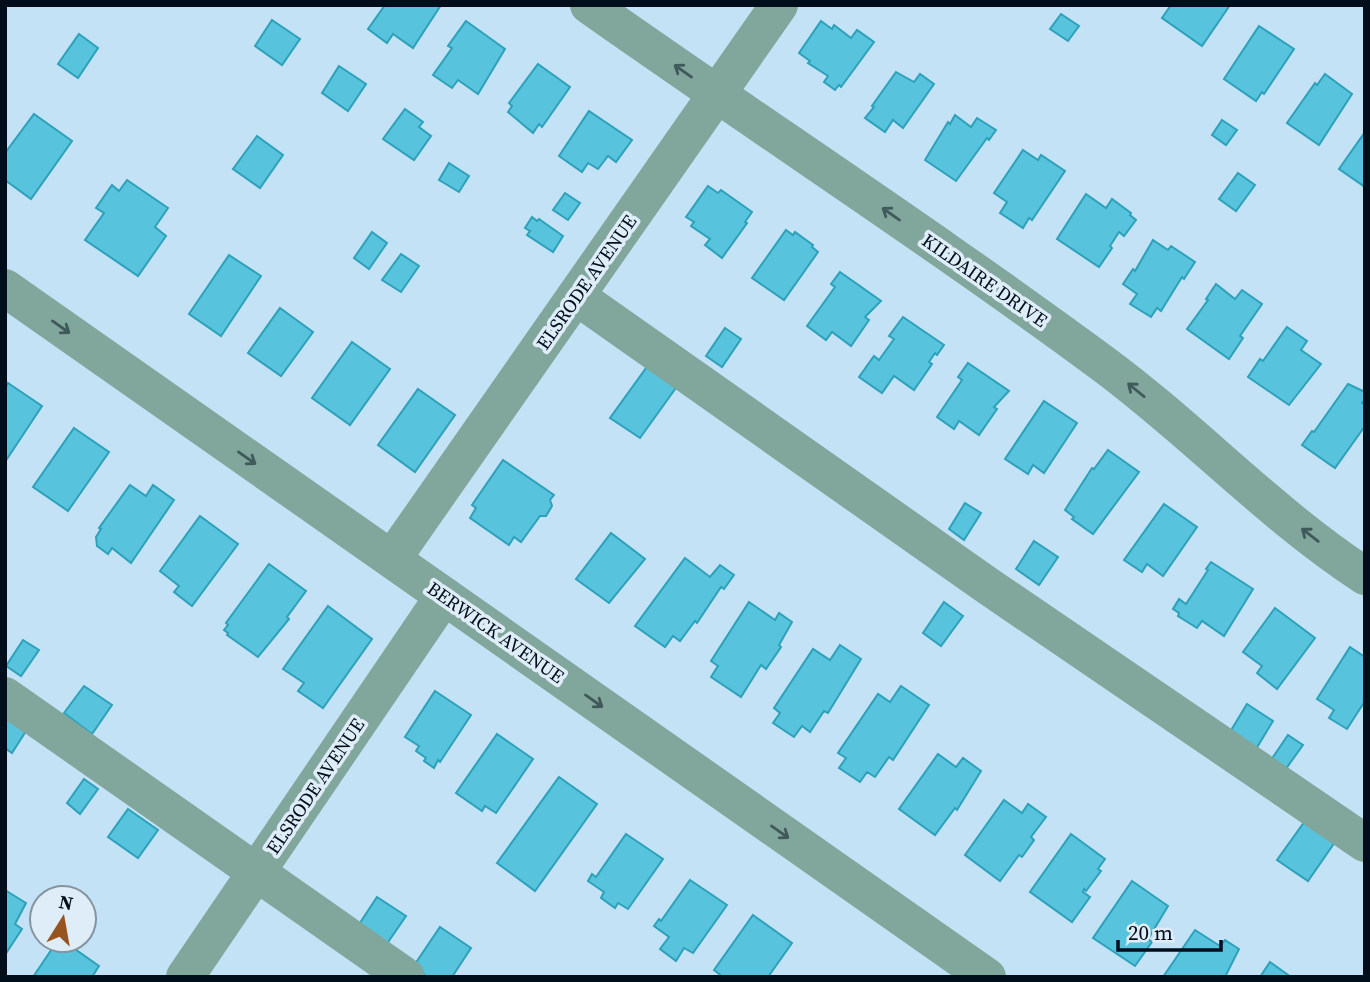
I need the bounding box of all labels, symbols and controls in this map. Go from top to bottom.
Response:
one-way arrow [674,64,693,79]
one-way arrow [882,207,901,221]
street label: ELSRODE AVENUE [530,209,642,355]
street label: KILDAIRE DRIVE [917,227,1053,333]
one-way arrow [51,320,70,334]
one-way arrow [1127,382,1145,397]
one-way arrow [237,451,256,465]
one-way arrow [1302,527,1320,542]
street label: BERWICK AVENUE [422,575,570,689]
one-way arrow [584,694,603,708]
street label: ELSRODE AVENUE [260,713,370,859]
one-way arrow [770,825,789,839]
north arrow [28,884,98,954]
text: N [57,888,76,916]
scale bar [1118,908,1221,952]
text: 20 m [1128,918,1173,947]

